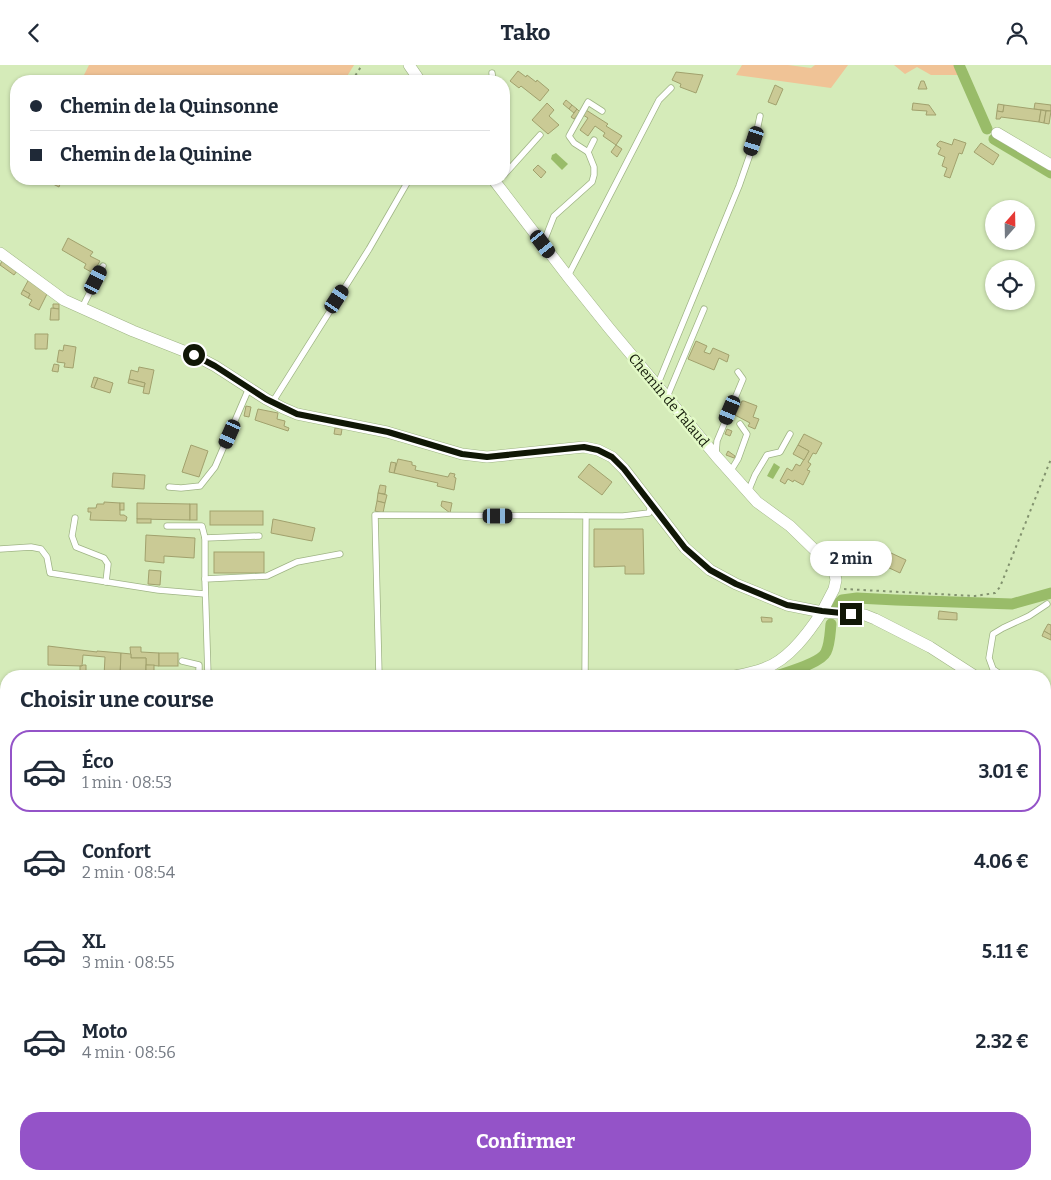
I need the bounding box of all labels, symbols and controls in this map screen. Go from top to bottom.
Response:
icon: back [20,19,48,47]
text: Tako [500,19,551,46]
icon: person [1003,19,1031,47]
text: Chemin de la Quinsonne [60,95,279,118]
car [742,124,765,158]
text: Chemin de la Quinine [60,143,252,166]
north arrow [985,200,1035,250]
map controls [985,200,1035,310]
car [527,228,558,260]
button: locate [985,260,1035,310]
car [82,263,109,297]
car [322,282,351,316]
route start [183,344,205,366]
street label: Chemin de Talaud [625,350,713,450]
car [717,393,742,427]
car [217,417,242,451]
car [483,509,513,524]
callout: 2 min [810,541,892,577]
text: 2 min [830,549,872,568]
route end [840,603,862,625]
text: Choisir une course [20,686,214,713]
icon: car [22,749,67,794]
text: Éco [82,750,114,773]
text: 3.01 € [978,760,1029,783]
text: 1 min · 08:53 [82,773,172,792]
icon: car [22,839,67,884]
text: Confort [82,840,151,863]
text: 4.06 € [974,850,1029,873]
text: 2 min · 08:54 [82,863,175,882]
icon: car [22,929,67,974]
text: XL [82,930,106,953]
text: 5.11 € [982,940,1029,963]
text: 3 min · 08:55 [82,953,175,972]
icon: car [22,1019,67,1064]
text: Moto [82,1020,128,1043]
text: 2.32 € [976,1030,1029,1053]
text: 4 min · 08:56 [82,1043,176,1062]
button: Confirmer [20,1112,1031,1170]

